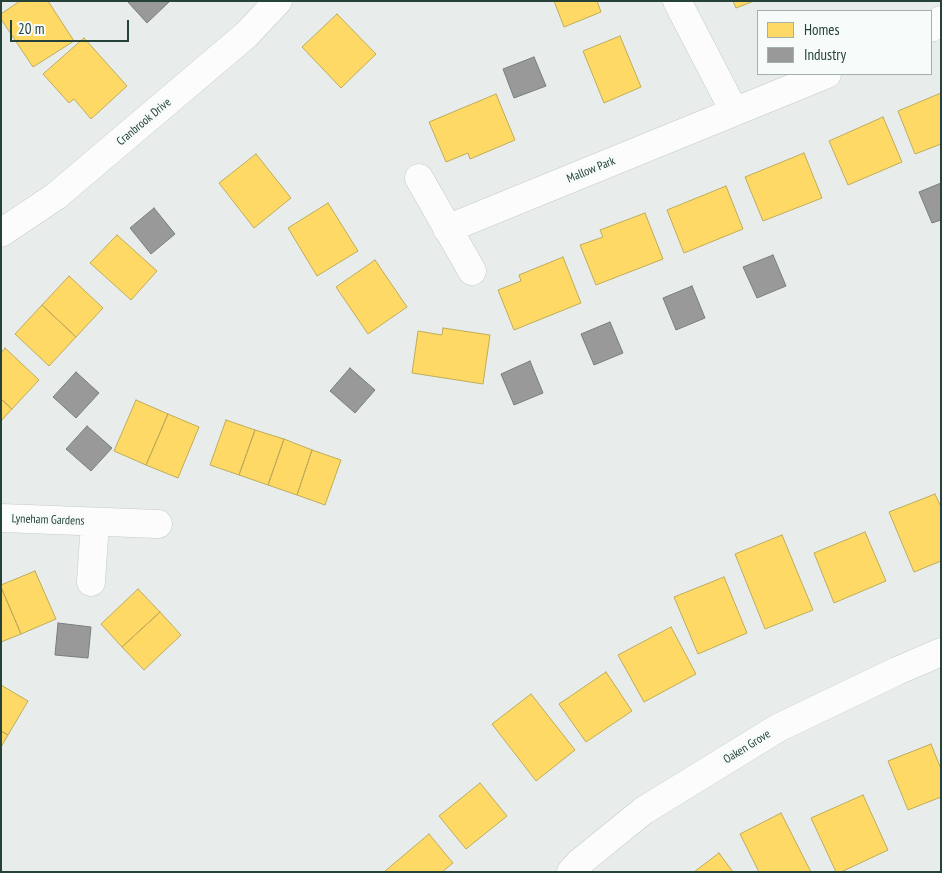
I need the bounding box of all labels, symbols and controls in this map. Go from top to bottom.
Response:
scale bar [12,10,131,42]
legend [757,10,932,75]
text: 20 m [18,19,44,38]
text: Homes [804,20,840,39]
text: Industry [804,45,846,64]
street label: Cranbrook Drive [114,95,174,149]
street label: Mallow Park [565,154,617,186]
street label: Lyneham Gardens [11,512,85,528]
street label: Oaken Grove [721,727,773,767]

